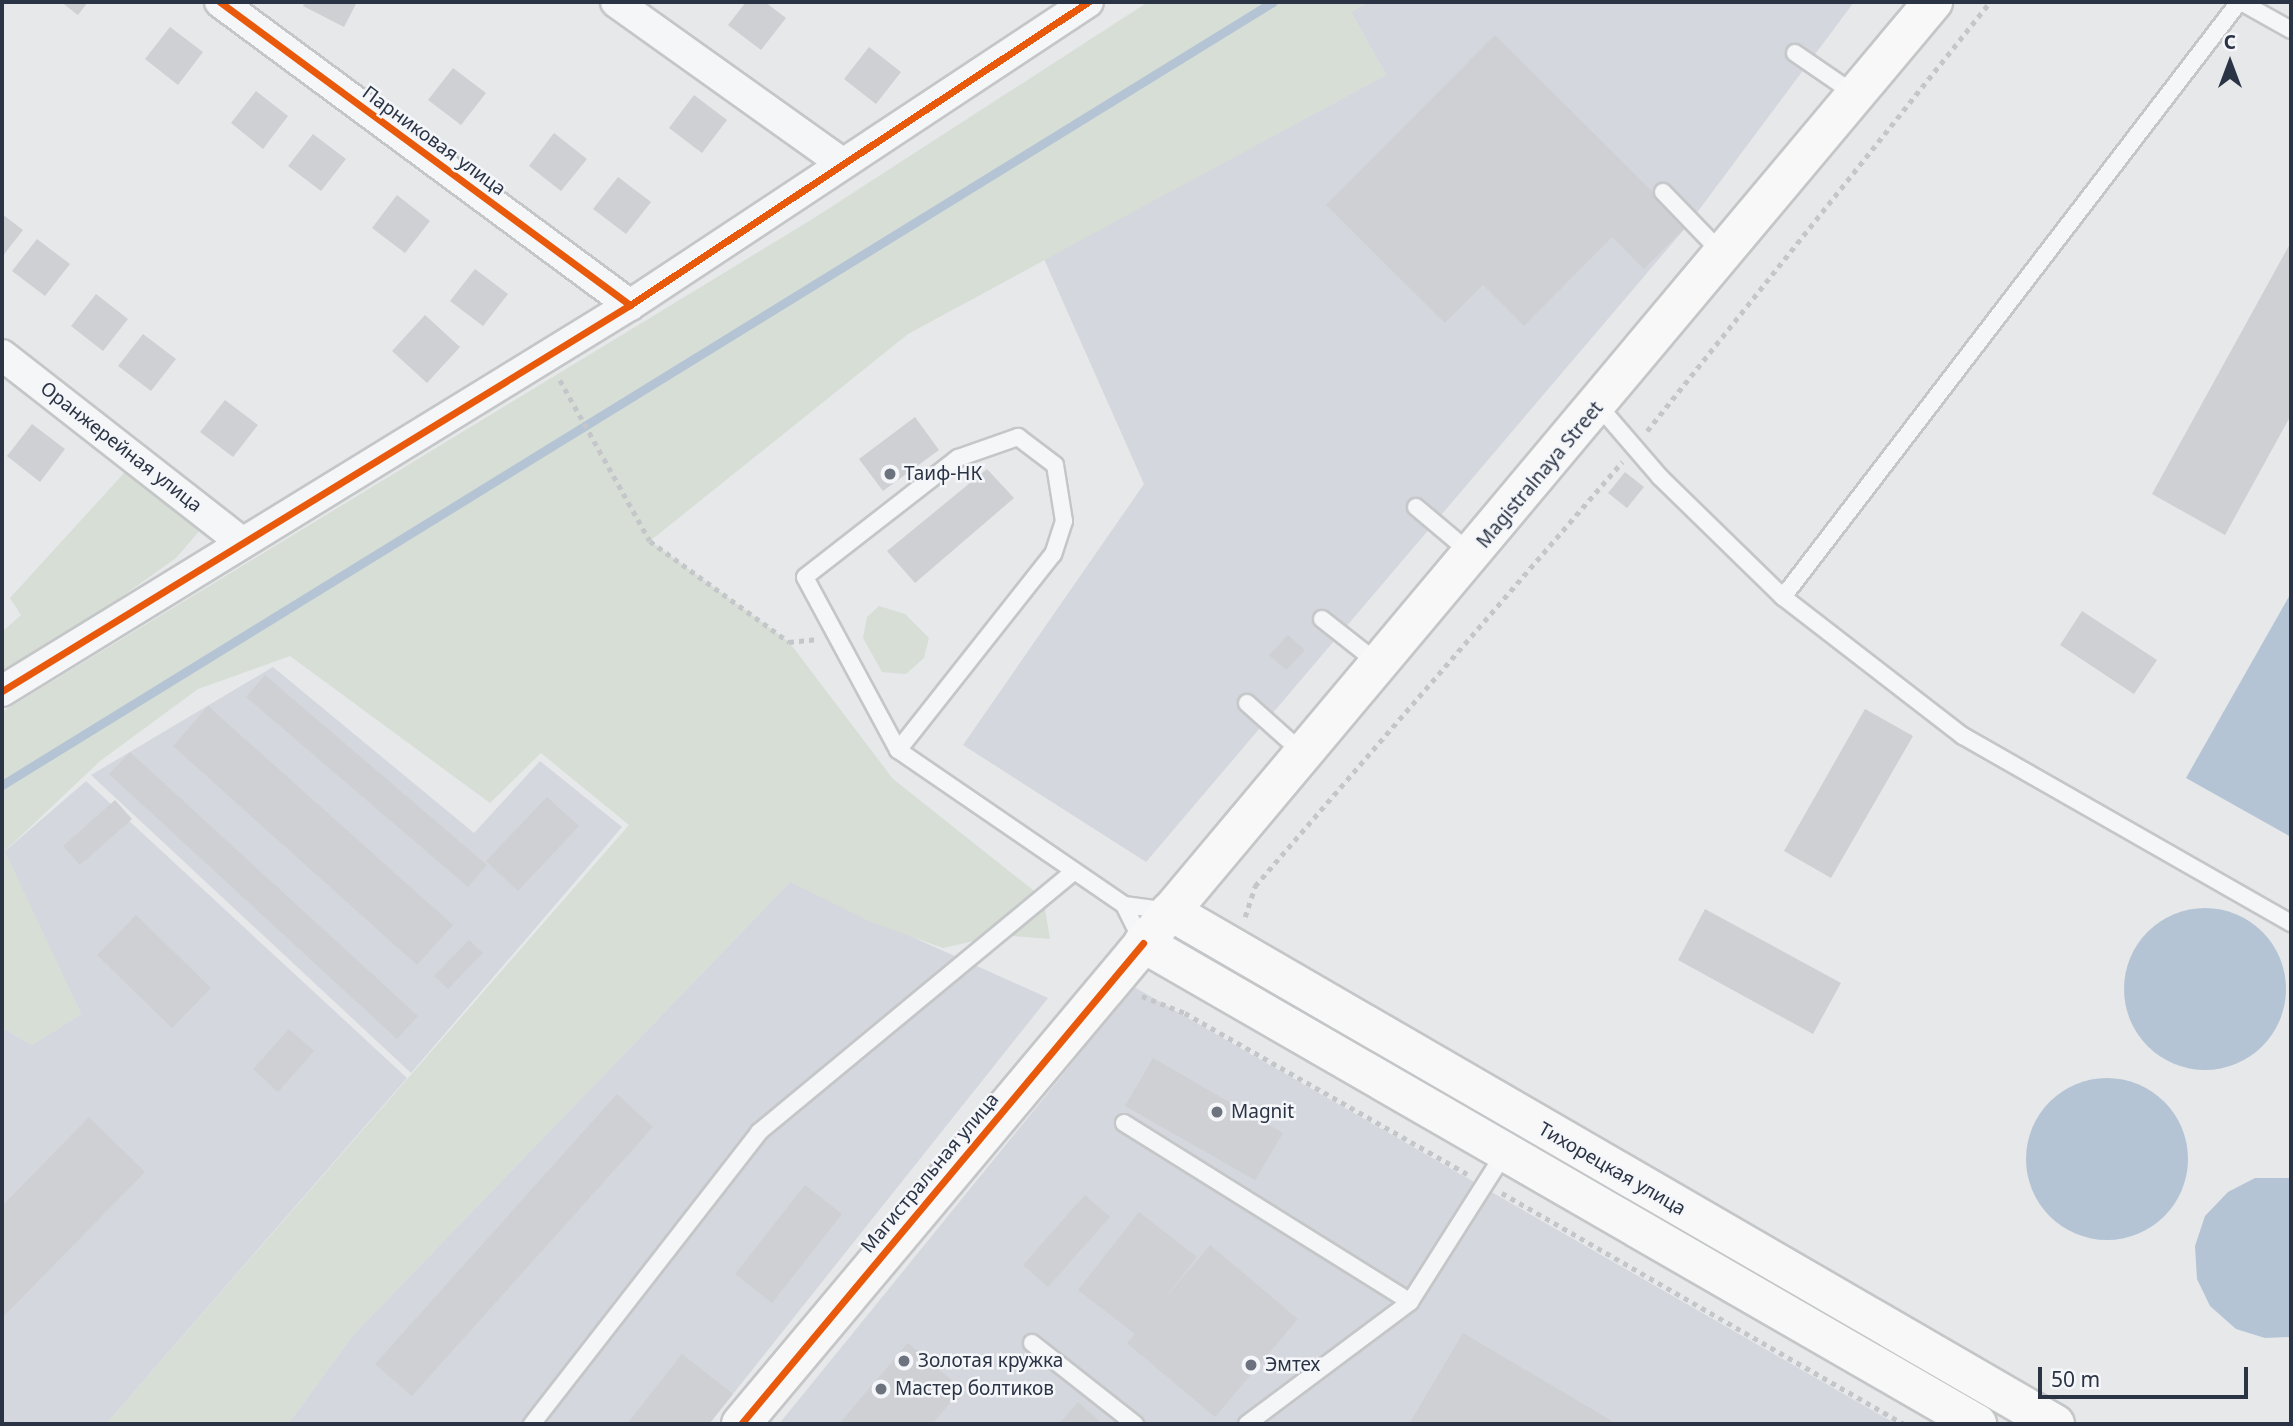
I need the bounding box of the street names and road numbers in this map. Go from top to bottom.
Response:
street label: Парниковая улица [358,81,510,201]
street label: Оранжерейная улица [36,377,206,517]
street label: Magistralnaya Street [1472,397,1608,553]
street label: Магистральная улица [856,1088,1004,1258]
street label: Тихорецкая улица [1534,1118,1690,1220]

